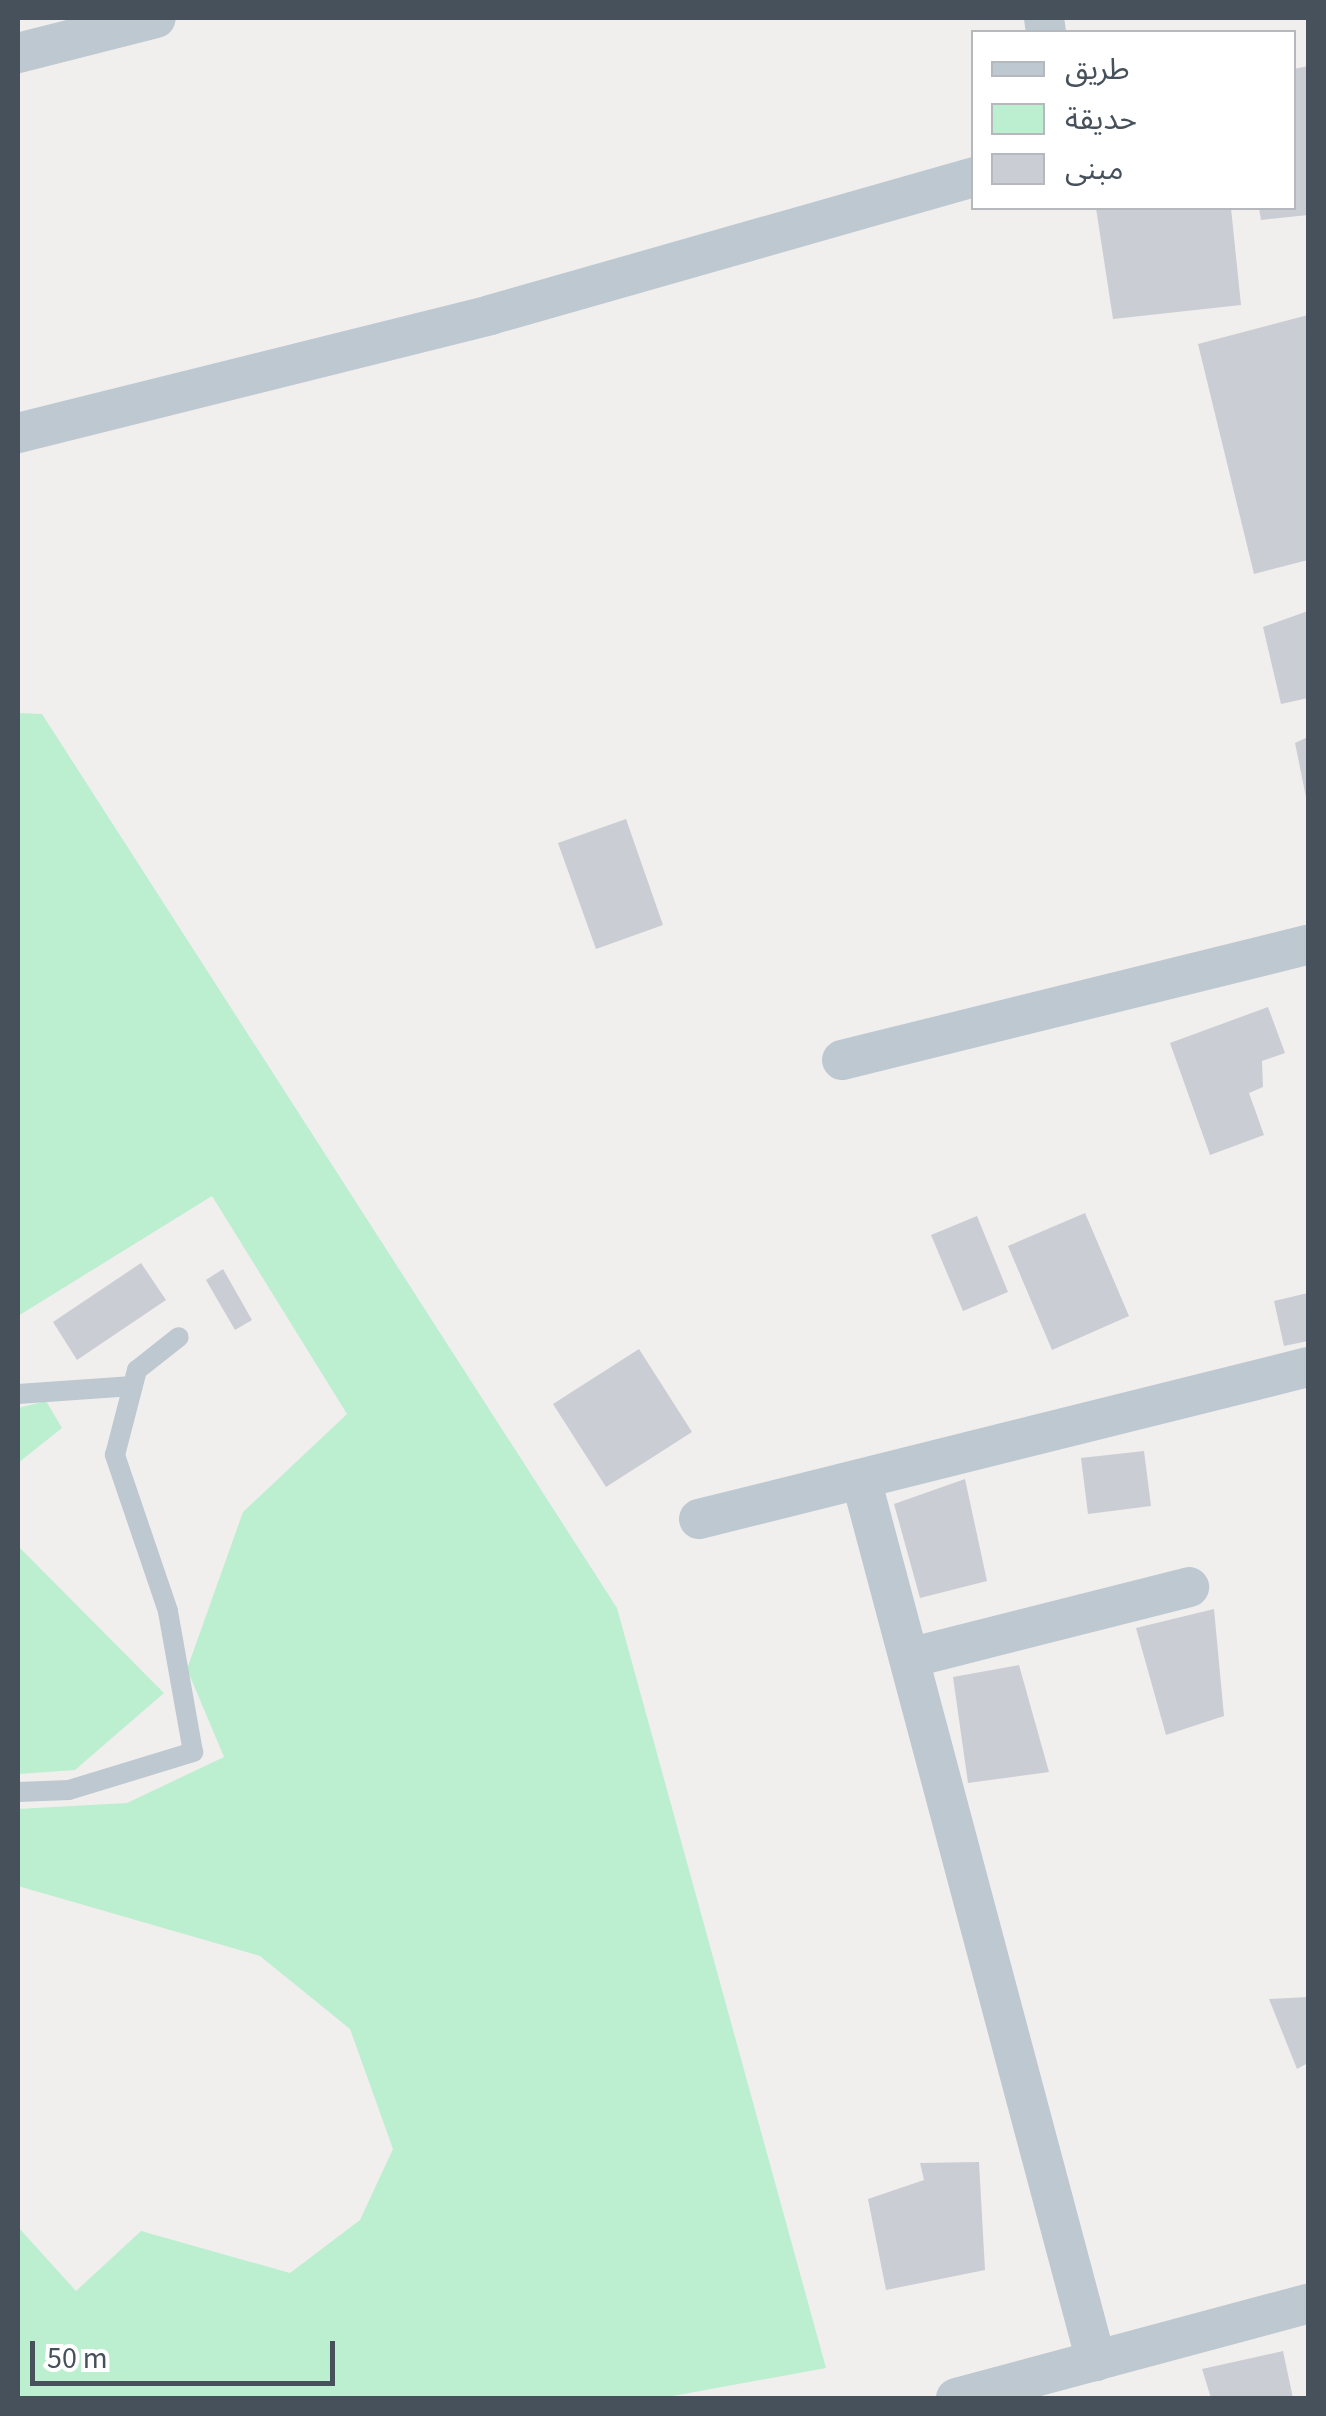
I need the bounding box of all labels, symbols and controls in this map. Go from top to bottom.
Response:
legend [971,30,1296,210]
text: طريق [1065,48,1130,91]
text: حديقة [1065,98,1137,141]
text: مبنى [1065,148,1123,191]
scale bar [35,2321,340,2383]
text: 50 m [47,2337,108,2380]

